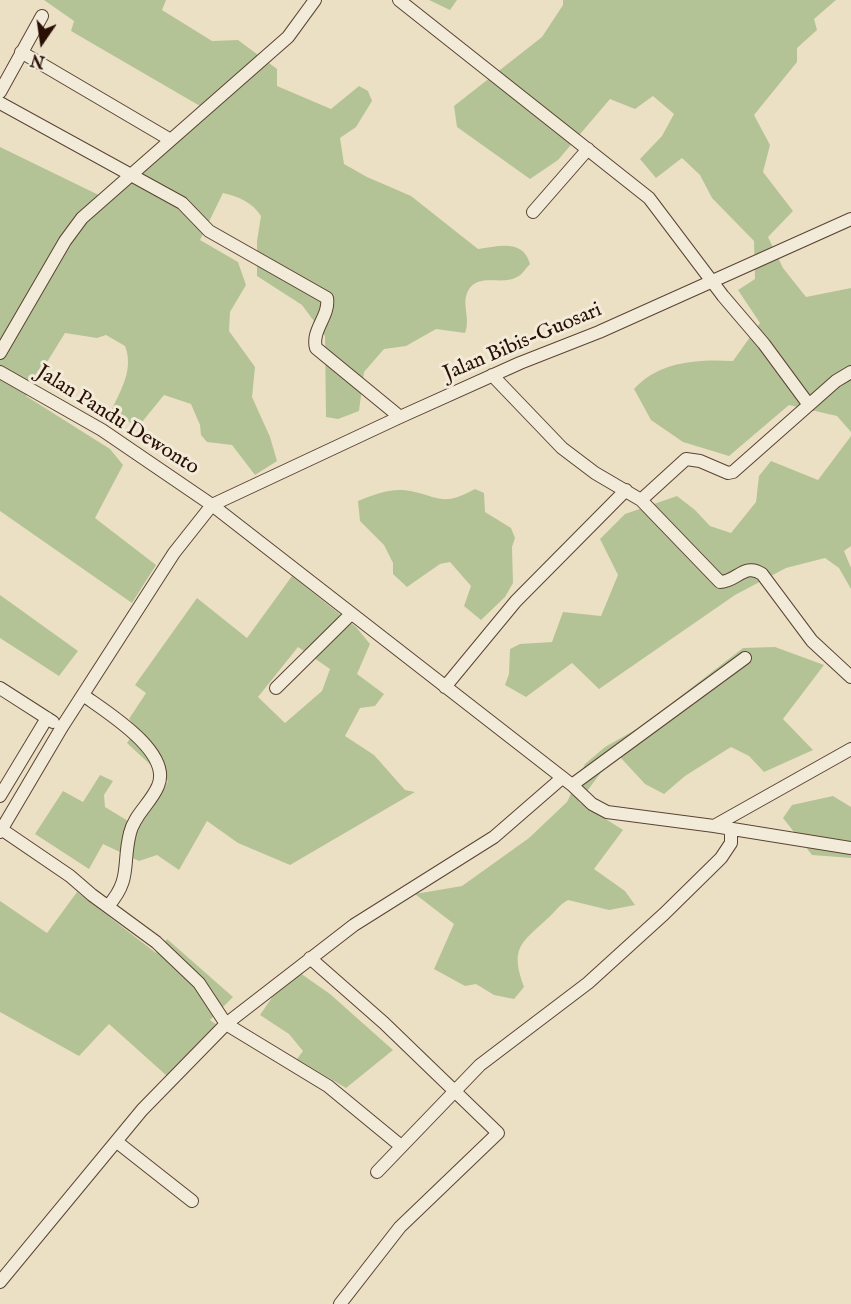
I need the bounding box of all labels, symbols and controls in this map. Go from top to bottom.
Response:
north arrow [12,12,72,72]
text: N [29,48,47,71]
street label: Jalan Bibis-Guosari [440,298,606,388]
street label: Jalan Pandu Dewonto [31,361,203,481]

